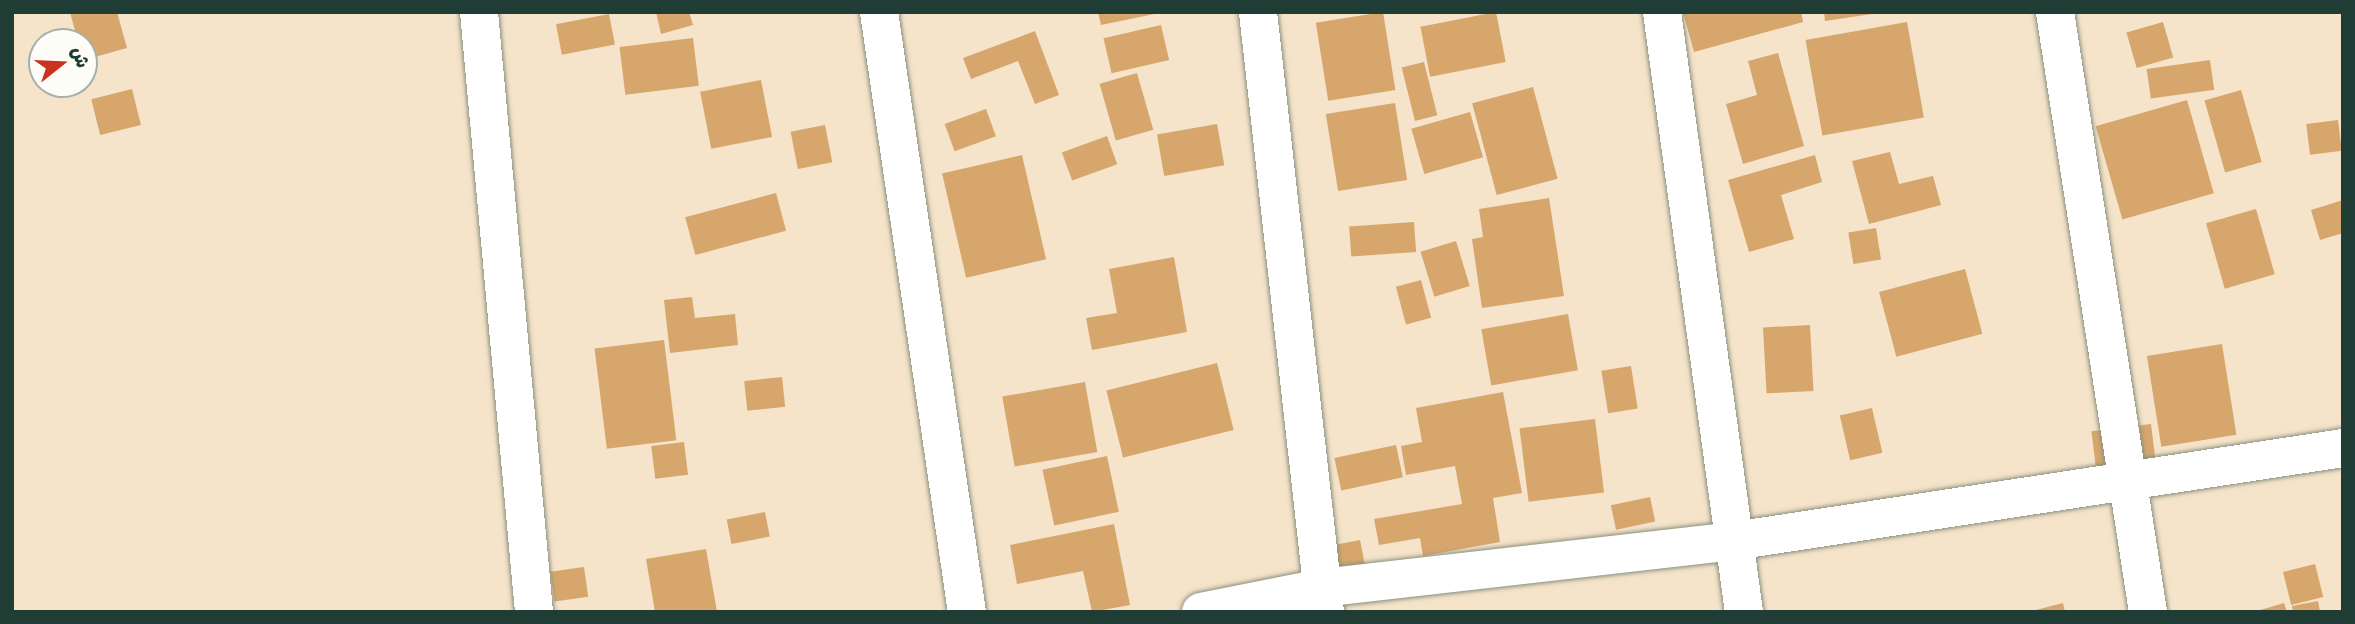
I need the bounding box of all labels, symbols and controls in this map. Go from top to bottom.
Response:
north arrow [28,28,98,98]
text: ش [66,43,97,71]

